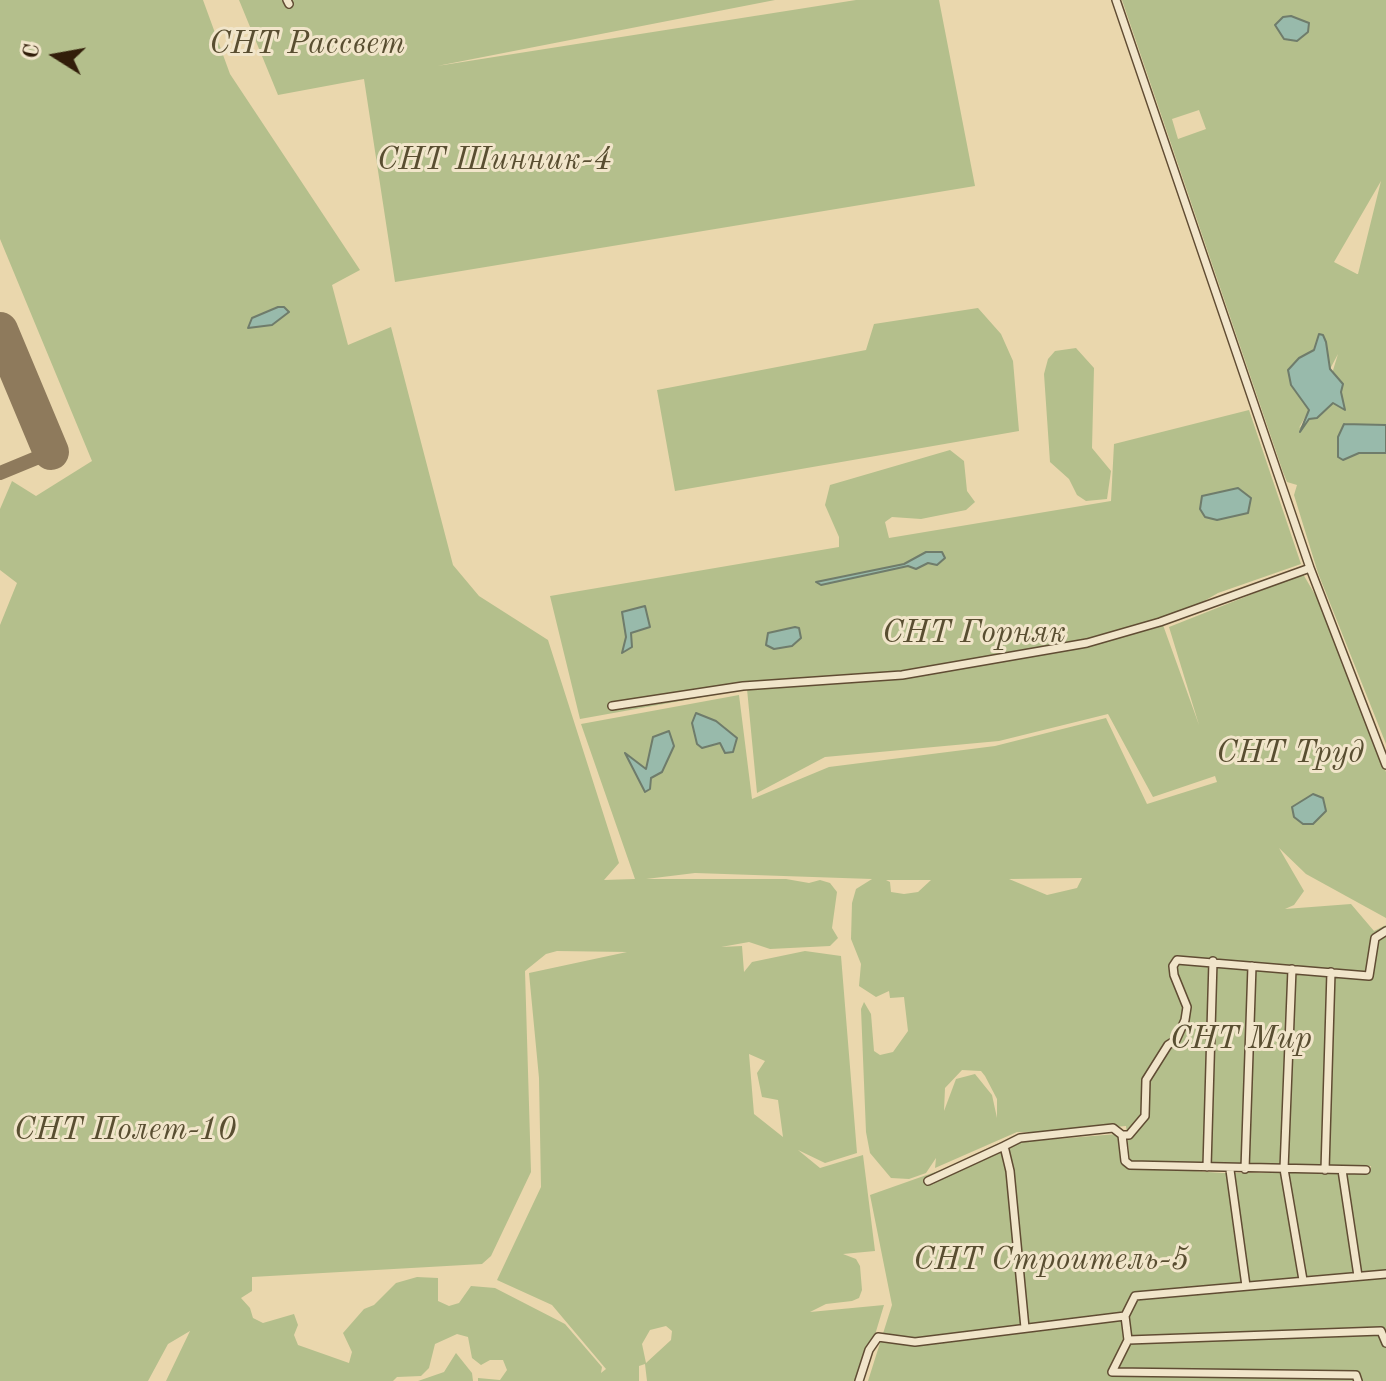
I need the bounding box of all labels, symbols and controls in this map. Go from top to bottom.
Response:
north arrow [16,16,96,96]
park label: СНТ Рассвет [209,26,405,64]
text: С [20,42,45,61]
park label: СНТ Шинник-4 [377,142,611,180]
park label: СНТ Горняк [882,615,1066,653]
park label: СНТ Труд [1216,735,1364,773]
park label: СНТ Мир [1170,1021,1312,1059]
park label: СНТ Полет-10 [14,1112,236,1150]
park label: СНТ Строитель-5 [913,1242,1189,1280]

